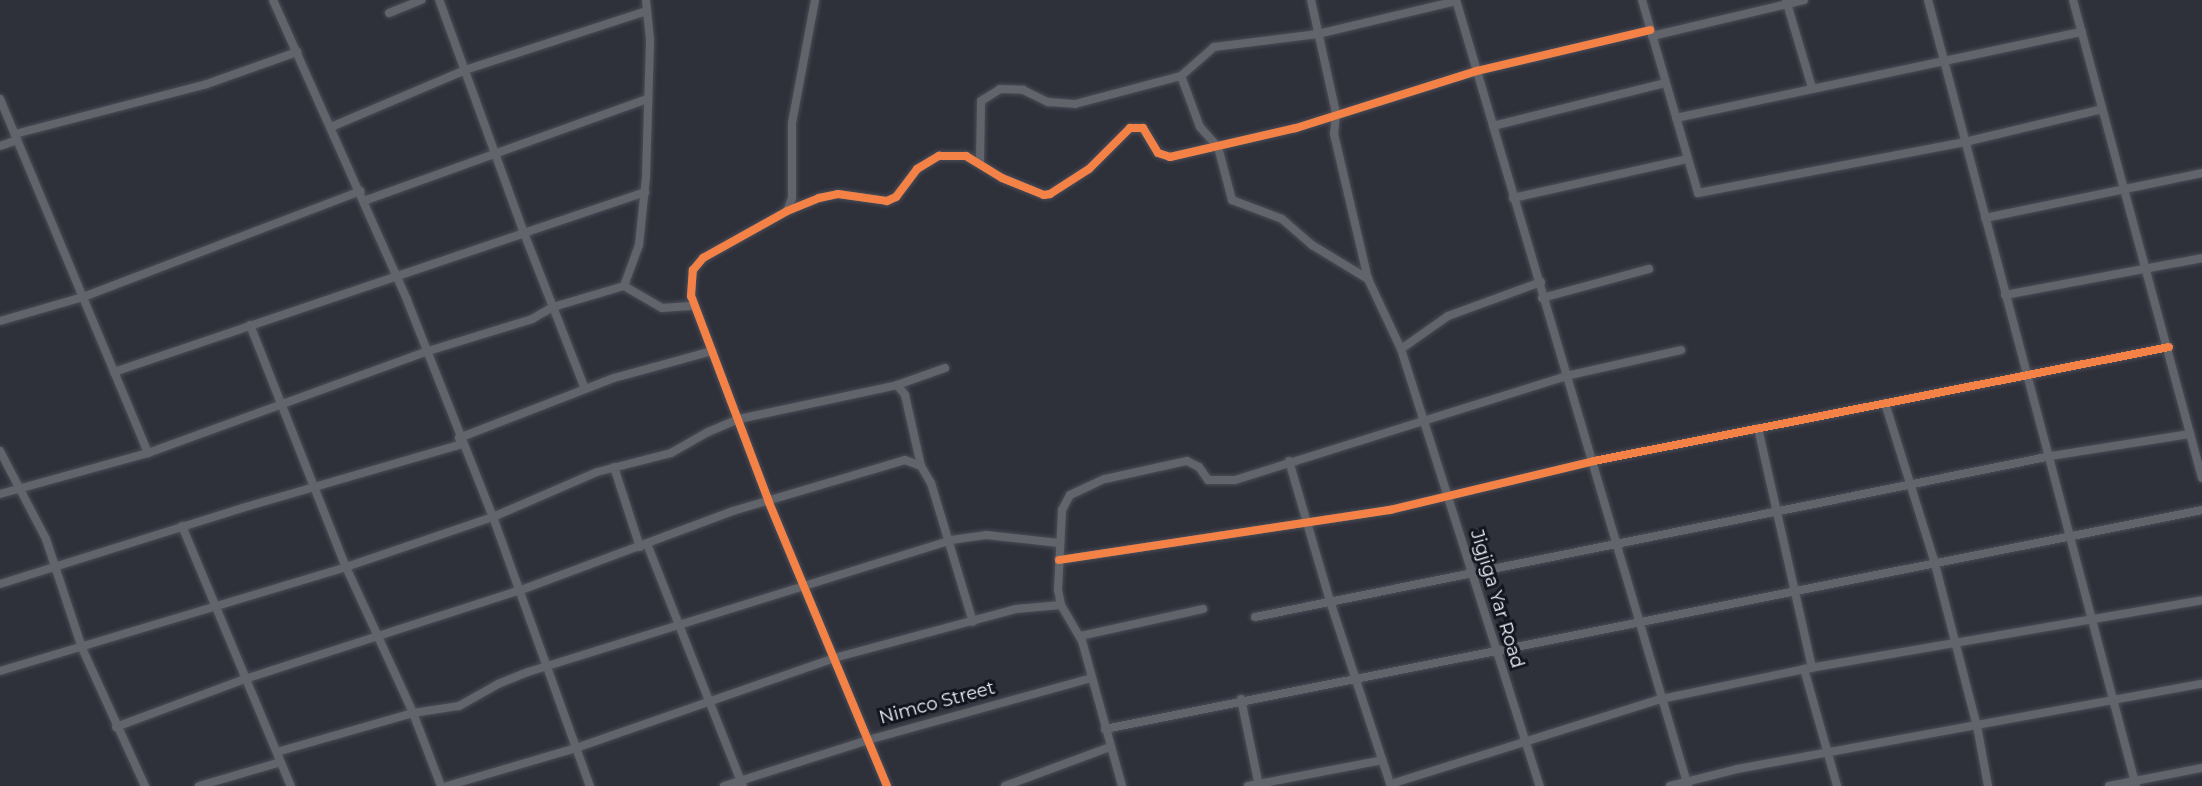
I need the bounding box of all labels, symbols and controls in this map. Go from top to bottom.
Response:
street label: Jigjiga Yar Road [1466,527,1528,671]
street label: Nimco Street [877,677,997,729]

